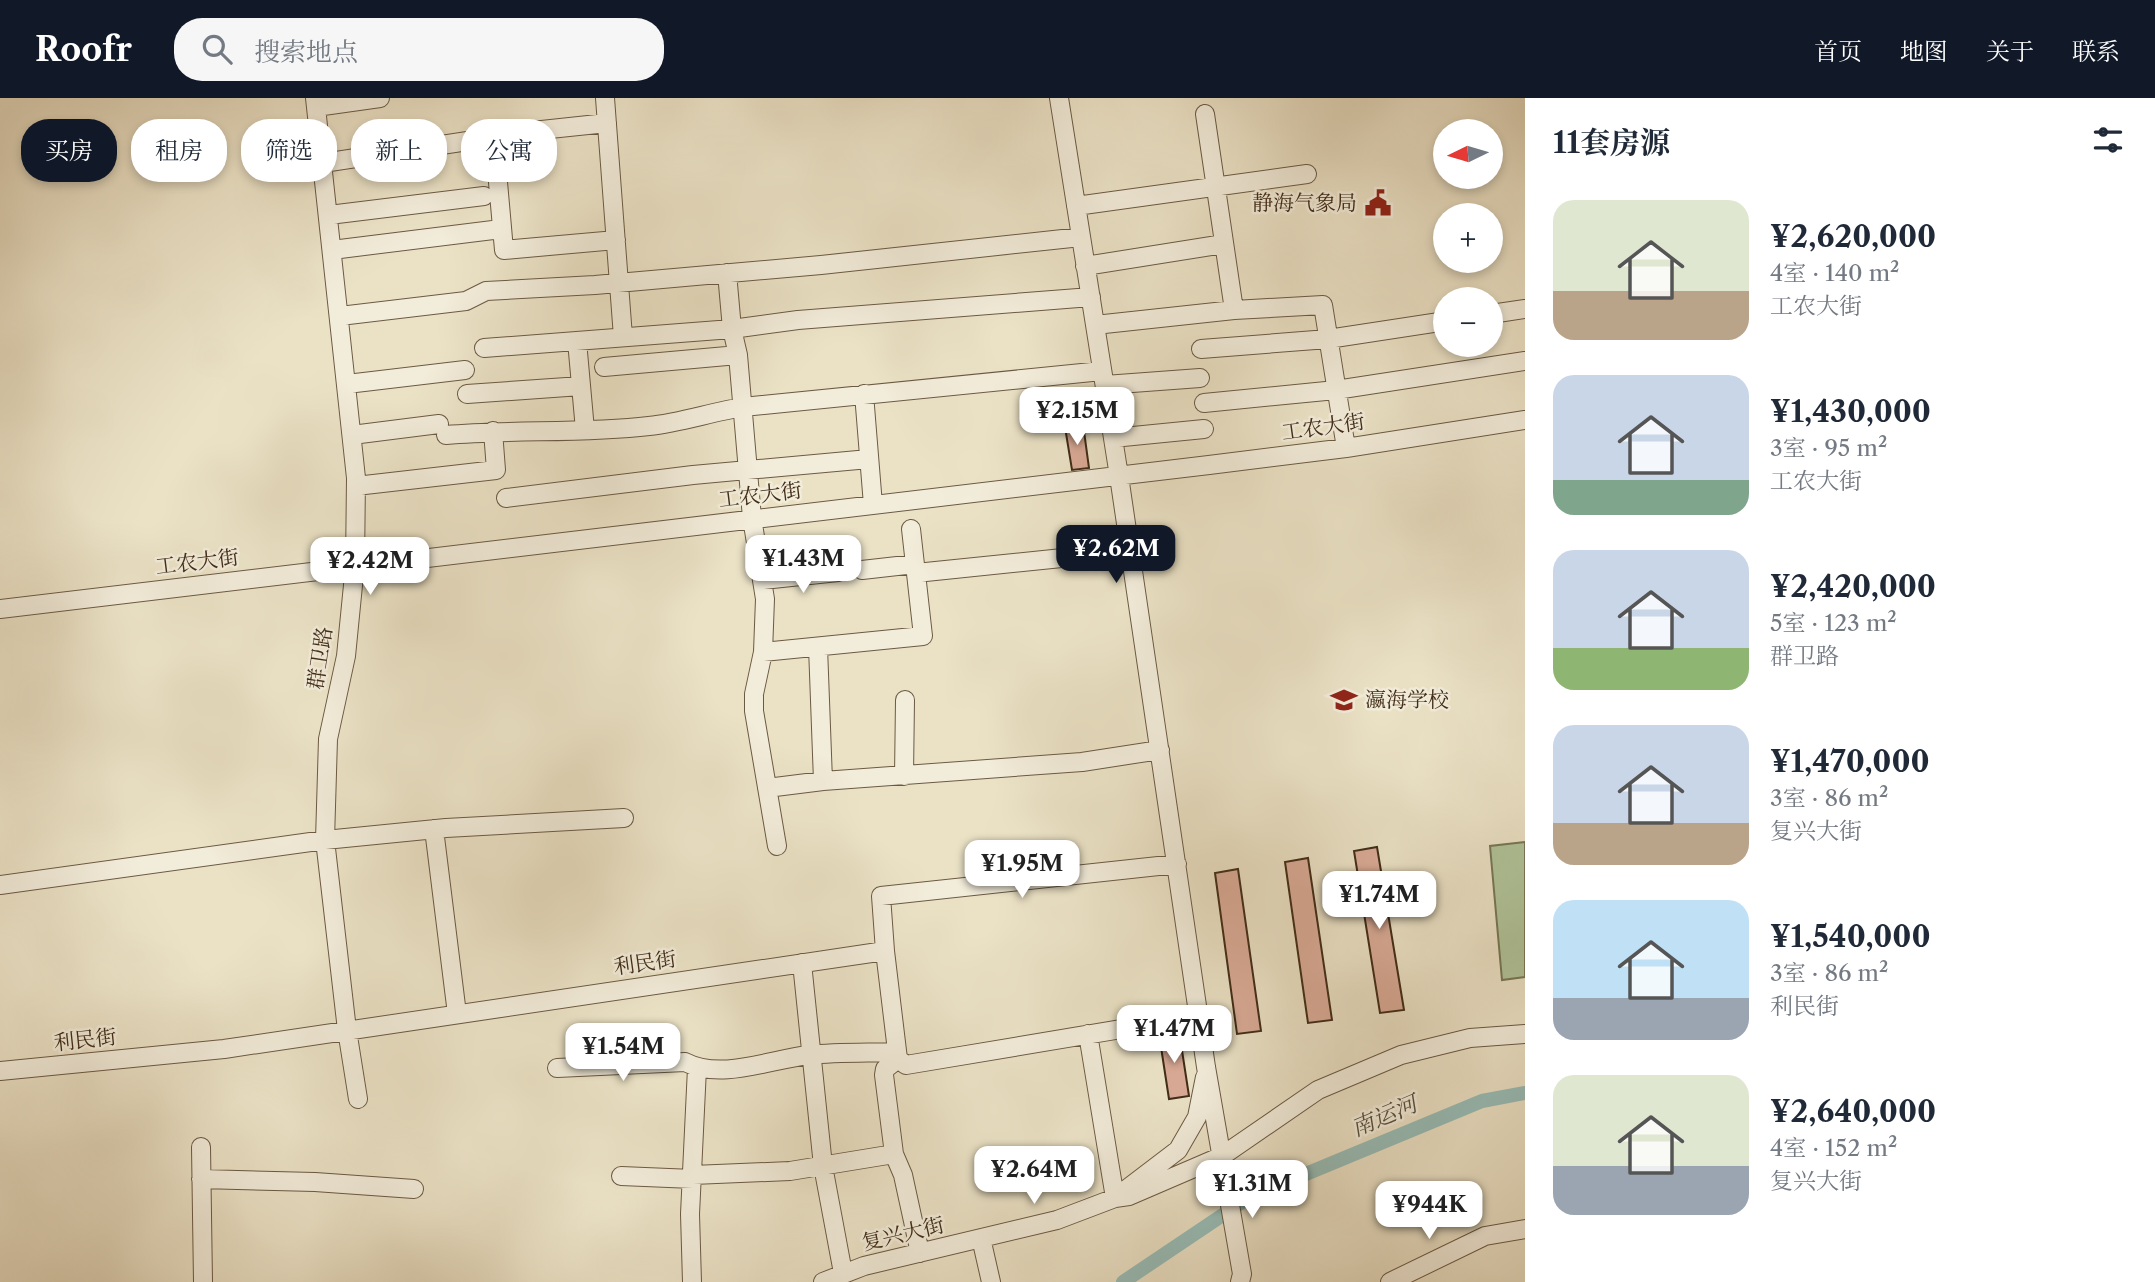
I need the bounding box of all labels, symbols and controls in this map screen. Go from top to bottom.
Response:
search box [174,18,664,81]
text: Roofr [35,29,132,70]
icon: search [198,30,236,68]
text: 搜索地点 [254,36,358,68]
text: 首页 [1814,37,1862,66]
text: 地图 [1900,37,1948,66]
text: 关于 [1986,37,2034,66]
text: 联系 [2072,37,2120,66]
chip: 买房 [21,119,117,182]
chip: 租房 [131,119,227,182]
chip: 筛选 [241,119,337,182]
chip: 新上 [351,119,447,182]
chip: 公寓 [461,119,557,182]
north arrow [1433,119,1503,189]
map controls [1433,119,1503,357]
icon: filters [2089,121,2127,159]
text: 11套房源 [1553,124,1670,161]
public building icon: 静海气象局 [1363,188,1393,218]
place label: 静海气象局 [1252,190,1357,215]
button: + [1433,203,1503,273]
text: ¥2,620,000 [1770,218,1936,255]
icon: home [1609,228,1693,312]
text: 4室 · 140 m² [1770,259,1900,287]
button: − [1433,287,1503,357]
text: 工农大街 [1770,292,1862,320]
pin: ¥2.15M [1020,388,1134,447]
text: ¥1,430,000 [1770,393,1931,430]
text: ¥2.15M [1035,396,1119,424]
icon: home [1609,403,1693,487]
street label: 工农大街 [1280,408,1366,445]
text: 3室 · 95 m² [1770,434,1887,462]
text: 工农大街 [1770,467,1862,495]
street label: 工农大街 [717,477,803,512]
pin: ¥2.62M [1059,526,1173,585]
text: ¥2.62M [1072,534,1160,562]
pin: ¥1.43M [746,536,860,595]
pin: ¥2.42M [313,538,427,597]
street label: 工农大街 [154,544,240,579]
text: ¥1.43M [761,544,845,572]
text: ¥2.42M [326,546,414,574]
text: ¥2,420,000 [1770,568,1936,605]
icon: home [1609,578,1693,662]
text: 5室 · 123 m² [1770,609,1897,637]
street label: 群卫路 [302,625,337,691]
text: 群卫路 [1770,642,1839,670]
school or university icon: 瀛海学校 [1329,685,1359,715]
place label: 瀛海学校 [1365,687,1449,712]
text: ¥1,470,000 [1770,743,1930,780]
icon: home [1609,753,1693,837]
text: 3室 · 86 m² [1770,784,1888,812]
text: 复兴大街 [1770,817,1862,845]
pin: ¥1.95M [965,840,1079,900]
text: ¥1.95M [981,849,1063,877]
pin: ¥1.74M [1322,872,1436,931]
text: ¥1.74M [1338,880,1420,908]
text: ¥1,540,000 [1770,918,1931,955]
icon: home [1609,928,1693,1012]
street label: 利民街 [612,946,678,979]
text: 3室 · 86 m² [1770,959,1888,987]
text: 利民街 [1770,992,1839,1020]
pin: ¥1.47M [1117,1006,1231,1065]
text: ¥1.47M [1133,1014,1215,1042]
street label: 利民街 [52,1024,118,1055]
pin: ¥1.54M [566,1024,680,1083]
text: ¥1.54M [581,1032,665,1060]
water label: 南运河 [1347,1088,1425,1142]
text: ¥2,640,000 [1770,1093,1936,1130]
icon: home [1609,1103,1693,1187]
text: 4室 · 152 m² [1770,1134,1897,1162]
pin: ¥2.64M [977,1146,1091,1206]
text: ¥2.64M [990,1155,1078,1183]
pin: ¥1.31M [1195,1160,1309,1220]
text: 复兴大街 [1770,1167,1862,1195]
text: ¥1.31M [1212,1169,1292,1197]
pin: ¥944K [1380,1182,1478,1241]
text: ¥944K [1391,1190,1467,1218]
street label: 复兴大街 [859,1212,947,1255]

